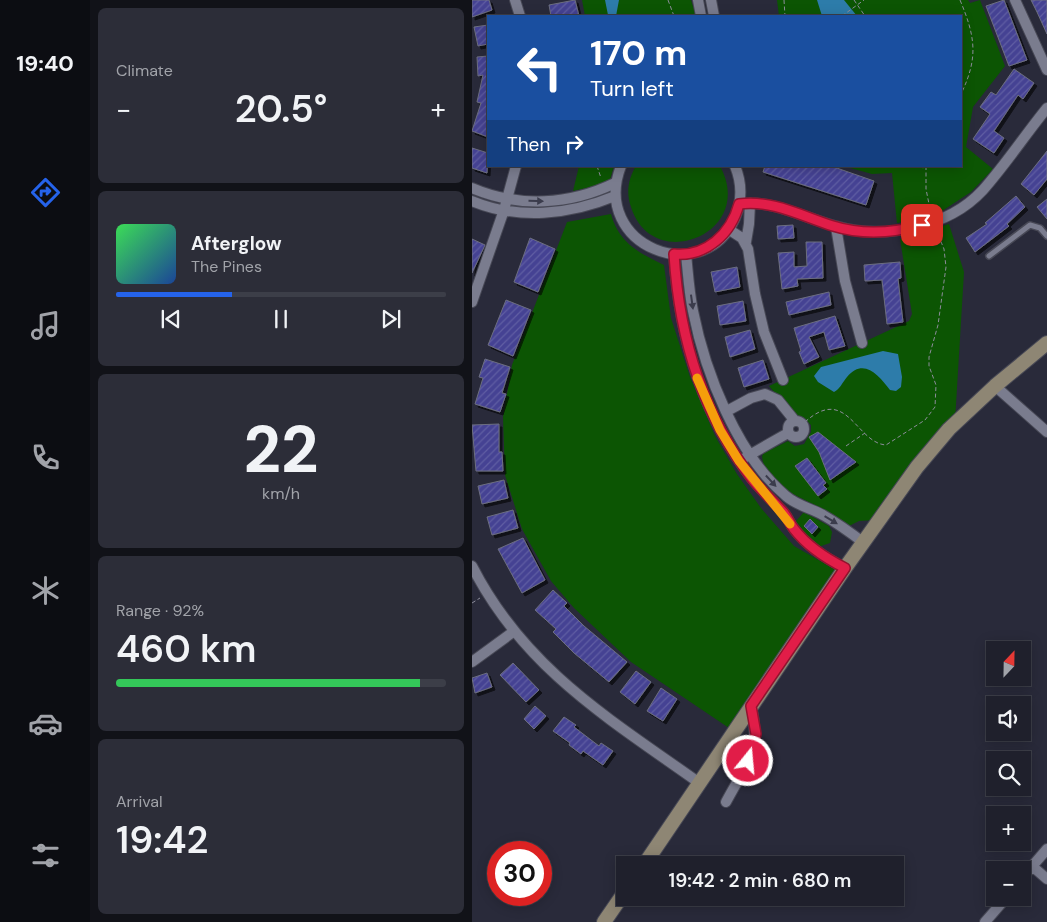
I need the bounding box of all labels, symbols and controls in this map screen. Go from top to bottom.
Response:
text: 170 m [590,30,687,76]
icon: left [507,35,572,100]
text: 19:40 [16,49,74,78]
text: Climate [116,60,173,81]
text: Turn left [590,74,674,103]
text: 20.5° [235,84,327,134]
text: − [116,91,131,128]
text: + [431,91,446,128]
icon: right [560,130,588,158]
text: Then [507,132,550,157]
icon: directions [28,175,63,210]
one-way arrow [529,198,545,206]
pin [901,204,943,246]
icon: arrive [908,211,936,239]
text: Afterglow [191,231,282,256]
text: The Pines [191,256,262,277]
one-way arrow [688,295,696,311]
icon: previous [157,305,185,333]
icon: pause [267,305,295,333]
icon: next [377,305,405,333]
icon: music [28,308,63,343]
text: 22 [243,408,319,492]
icon: phone [28,440,63,475]
one-way arrow [765,475,777,487]
text: km/h [262,483,300,504]
one-way arrow [824,515,837,524]
icon: climate [28,573,63,608]
text: Range · 92% [116,600,204,621]
text: 460 km [116,624,256,674]
north arrow [986,641,1031,686]
map controls [986,641,1031,906]
button: sound [986,696,1031,741]
icon: car [28,706,63,741]
position arrow [721,734,773,786]
button: search [986,751,1031,796]
text: Arrival [116,791,163,812]
button: + [986,806,1031,851]
text: 19:42 [116,815,209,865]
icon: filters [28,838,63,873]
speed limit sign: 30 [487,841,552,906]
button: − [986,861,1031,906]
text: 19:42 · 2 min · 680 m [669,868,851,893]

